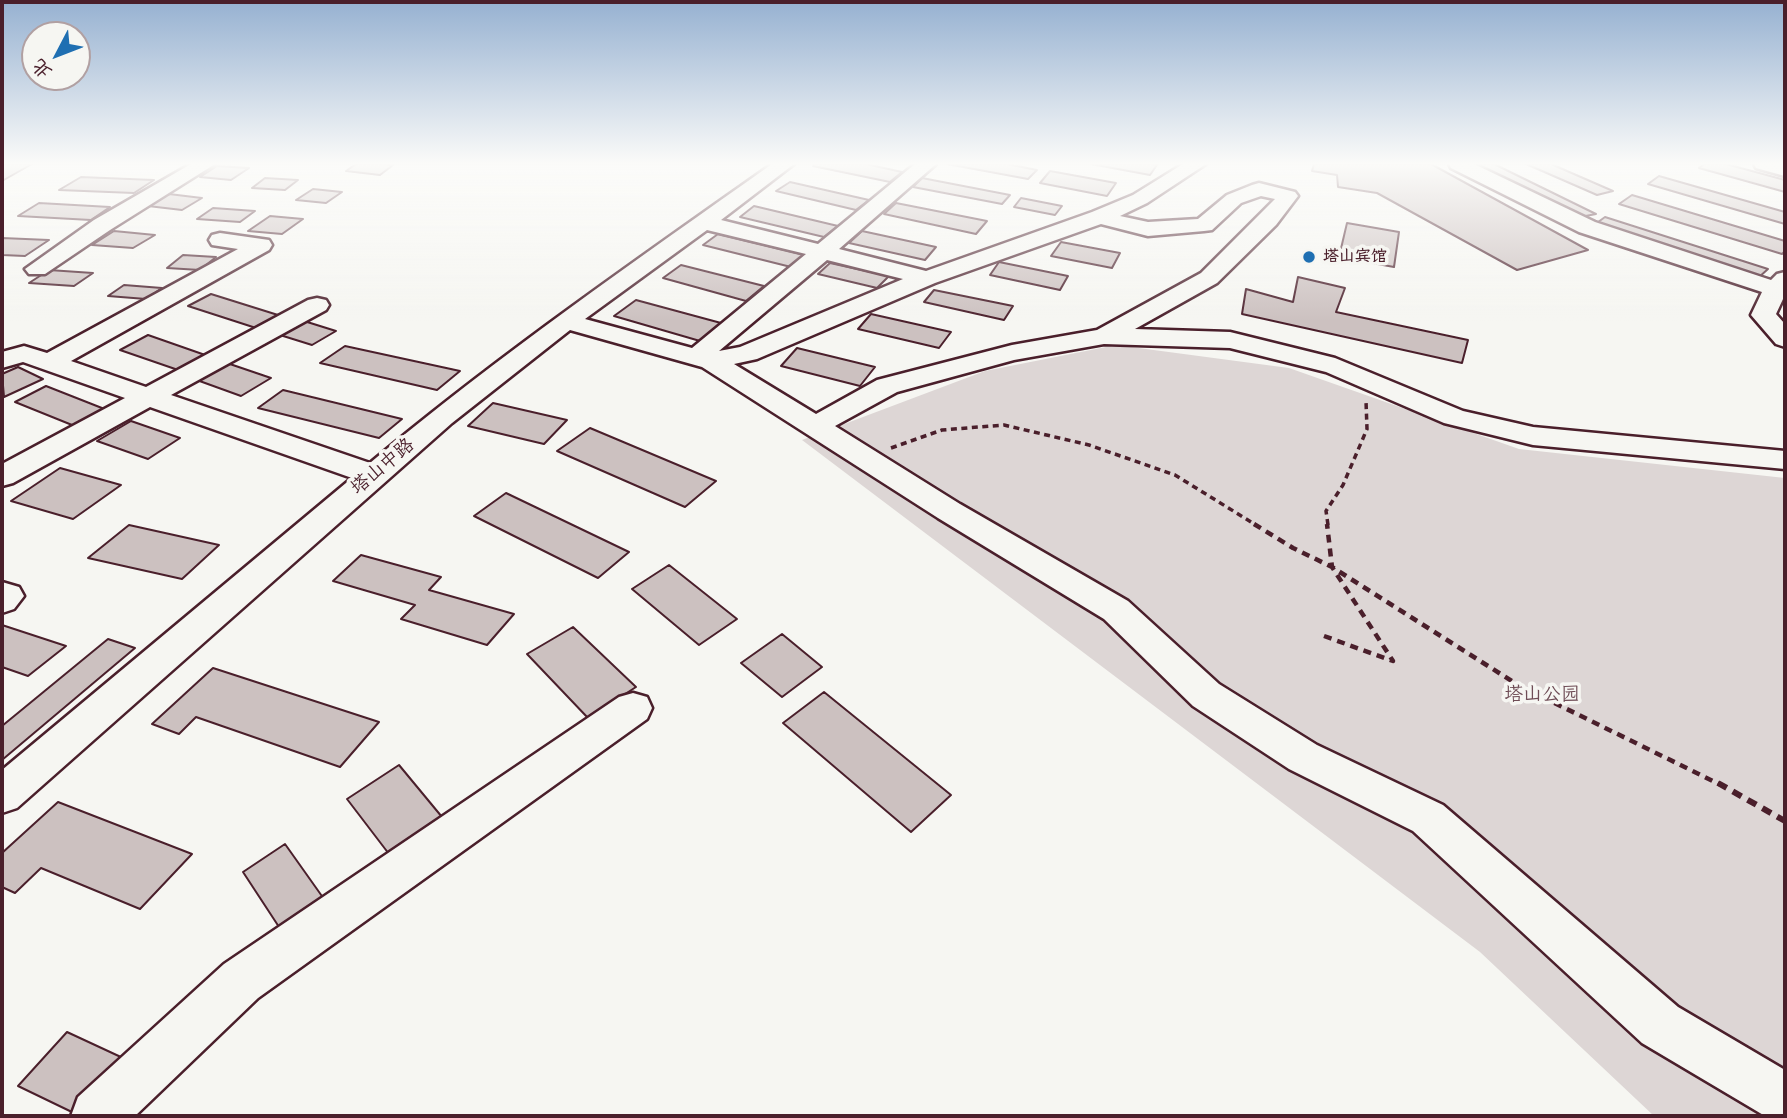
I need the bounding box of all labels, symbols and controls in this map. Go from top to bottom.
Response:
north arrow [21,21,91,91]
text: 北 [27,54,57,84]
place label: 塔山宾馆 [1323,247,1387,267]
marker: 塔山宾馆 [1301,249,1317,265]
street label: 塔山中路 [347,434,419,500]
park label: 塔山公园 [1504,684,1580,706]

